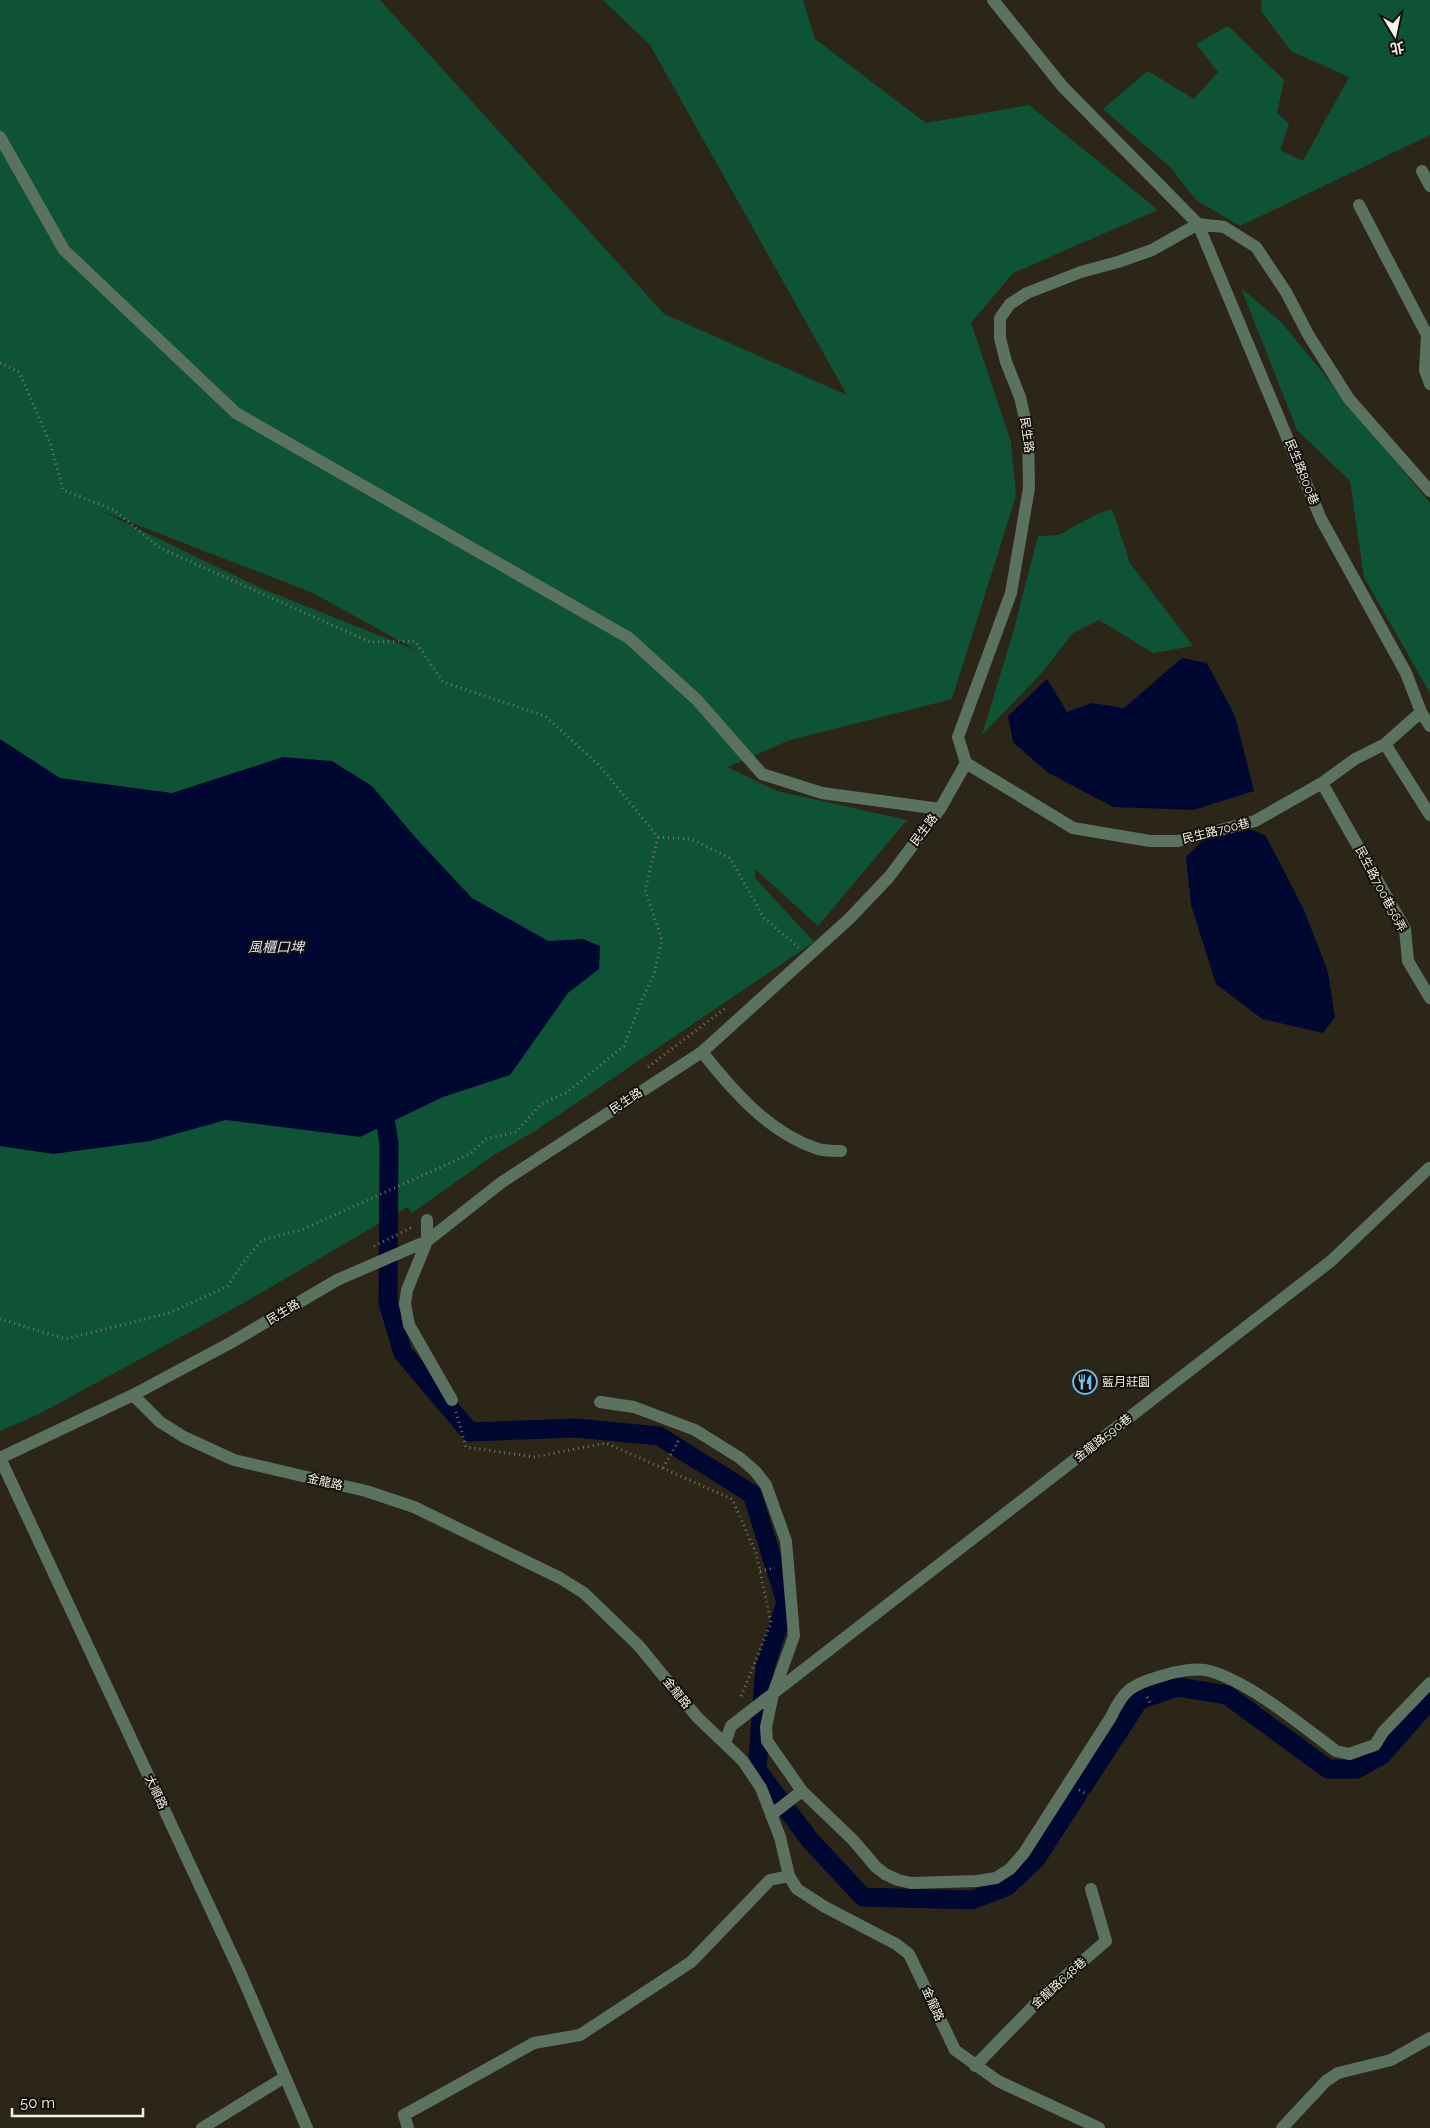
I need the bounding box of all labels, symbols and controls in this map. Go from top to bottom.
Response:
north arrow [1370,10,1420,60]
text: 北 [1389,39,1406,57]
street label: 民生路 [1018,416,1036,454]
street label: 民生路800巷 [1282,437,1322,507]
street label: 民生路 [908,811,940,849]
street label: 民生路700巷 [1181,816,1251,846]
street label: 民生路700巷56弄 [1353,844,1409,934]
water label: 風櫃口埤 [248,939,306,955]
street label: 民生路 [607,1085,645,1117]
street label: 民生路 [264,1297,302,1327]
restaurant icon: 藍月莊園 [1072,1369,1098,1395]
place label: 藍月莊園 [1102,1375,1150,1389]
street label: 金龍路590巷 [1072,1411,1134,1465]
street label: 金龍路 [306,1471,344,1493]
street label: 金龍路 [660,1675,694,1711]
street label: 大順路 [142,1773,170,1811]
street label: 金龍路648巷 [1029,1955,1089,2011]
street label: 金龍路 [919,1985,947,2023]
scale bar [12,2086,144,2118]
text: 50 m [20,2094,55,2112]

